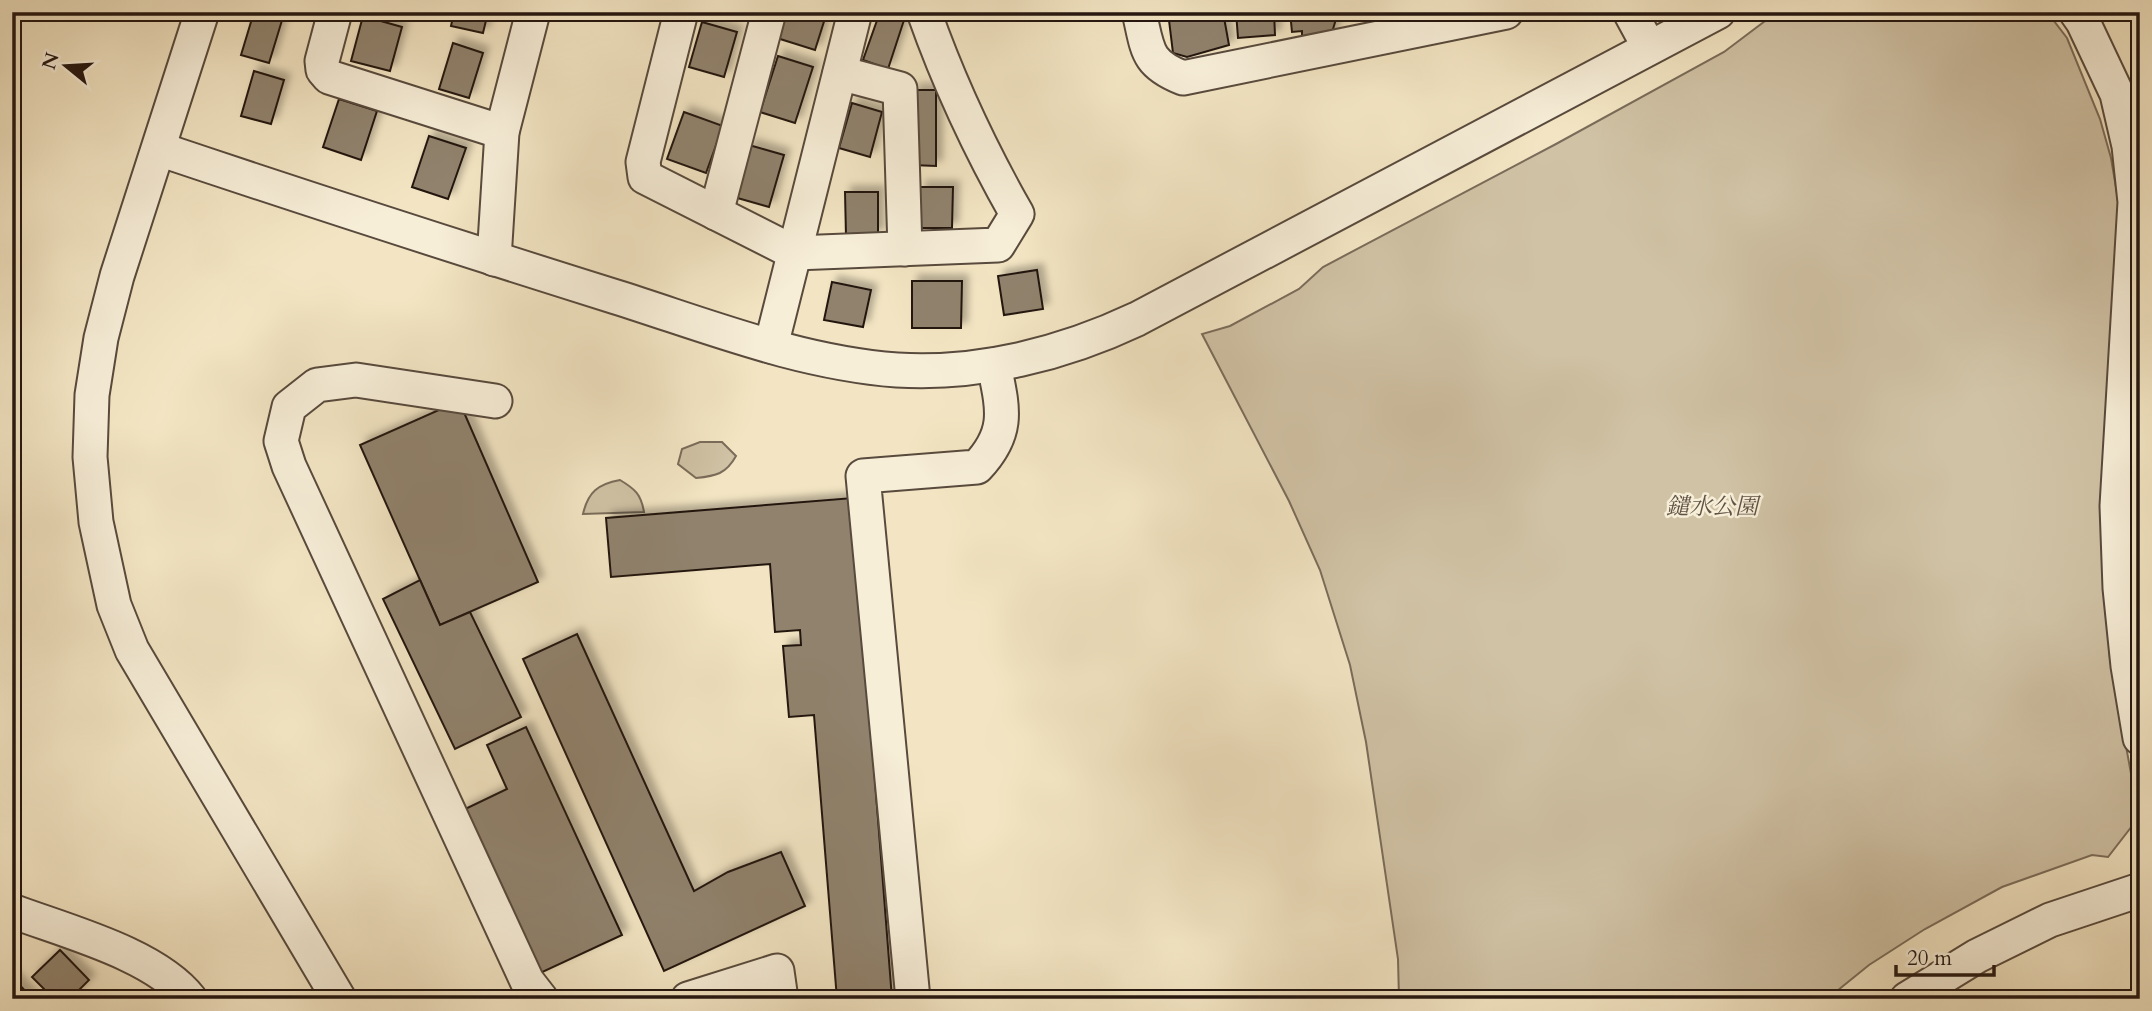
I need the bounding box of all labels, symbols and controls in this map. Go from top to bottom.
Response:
north arrow [32,32,102,102]
text: N [36,49,66,73]
park label: 鑓水公園 [1666,491,1762,522]
scale bar [1896,934,1994,978]
text: 20 m [1907,944,1952,973]

